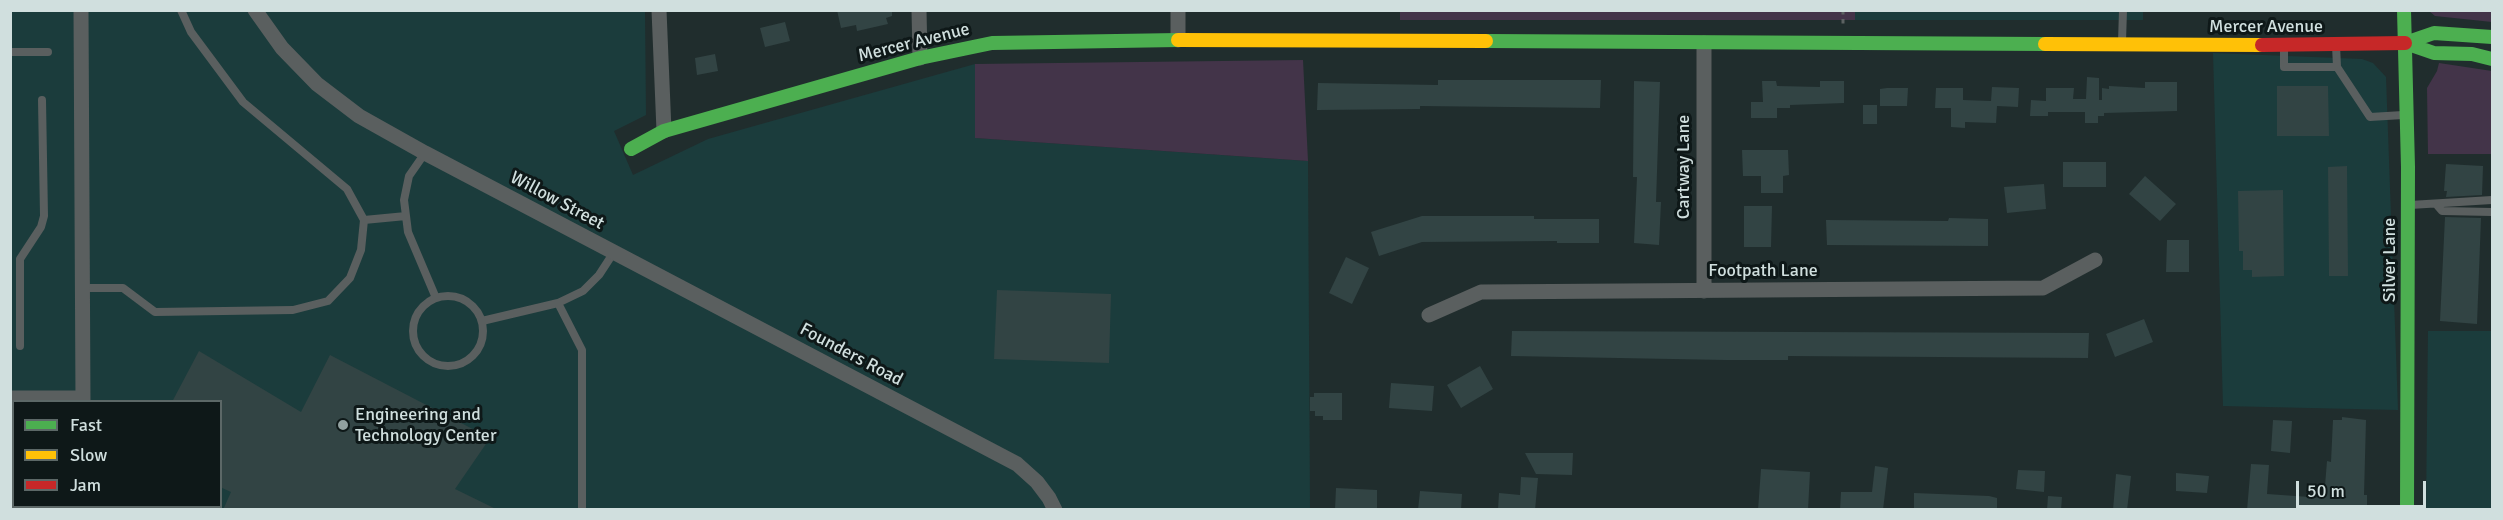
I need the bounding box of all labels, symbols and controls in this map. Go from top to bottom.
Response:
street label: Mercer Avenue [2209,16,2323,38]
street label: Mercer Avenue [856,19,972,67]
street label: Cartway Lane [1673,115,1695,219]
street label: Willow Street [506,167,608,235]
street label: Silver Lane [2379,218,2401,302]
street label: Footpath Lane [1708,260,1818,282]
street label: Founders Road [796,319,906,391]
legend [12,400,222,508]
place label: Engineering and Technology Center [355,404,497,446]
text: Fast [70,414,102,436]
marker: Engineering and Technology Center [336,418,350,432]
text: Slow [70,444,107,466]
scale bar [2299,469,2430,507]
text: Jam [70,474,101,496]
text: 50 m [2307,480,2345,502]

